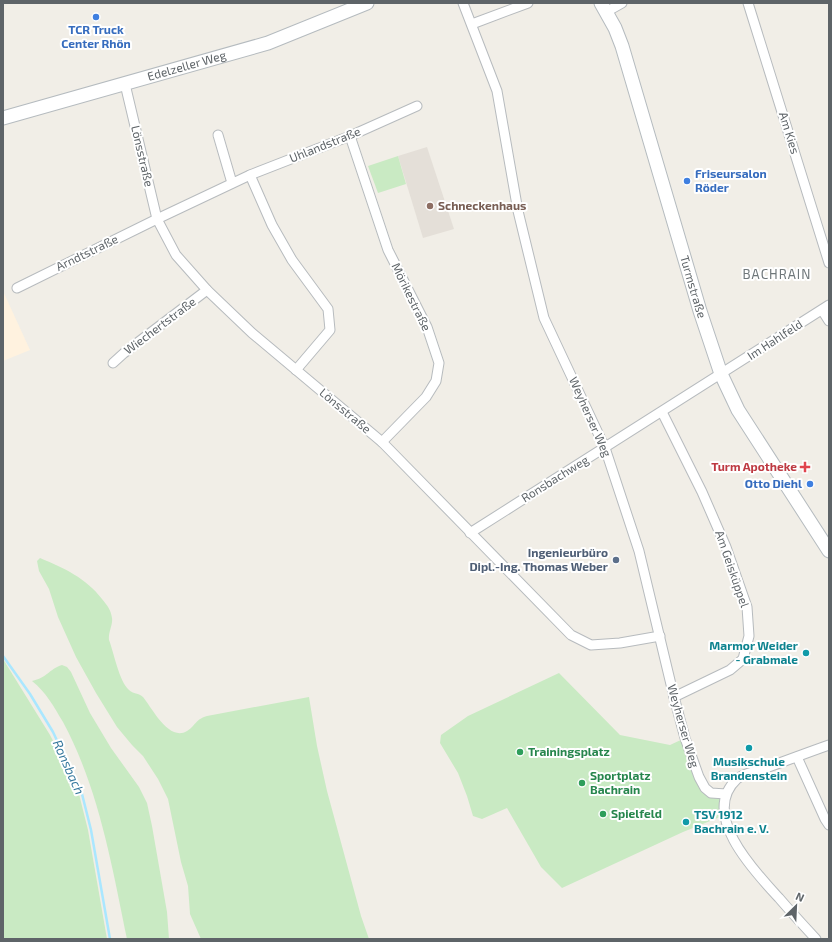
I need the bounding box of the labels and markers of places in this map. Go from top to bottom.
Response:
marker: TCR Truck Center Rhön [91,12,101,22]
place label: TCR Truck Center Rhön [61,22,131,50]
place label: Friseursalon Röder [695,166,767,194]
marker: Friseursalon Röder [682,176,692,186]
place label: Schneckenhaus [438,198,526,212]
marker: Schneckenhaus [425,201,435,211]
place label: Turm Apotheke [711,459,797,473]
marker: Turm Apotheke [800,462,810,472]
place label: Otto Diehl [745,476,802,490]
marker: Otto Diehl [805,479,815,489]
place label: Ingenieurbüro Dipl.-Ing. Thomas Weber [469,545,608,573]
marker: Ingenieurbüro Dipl.-Ing. Thomas Weber [611,555,621,565]
place label: Marmor Weider - Grabmale [709,638,798,666]
marker: Marmor Weider - Grabmale [801,648,811,658]
marker: Musikschule Brandenstein [744,743,754,753]
place label: Trainingsplatz [528,744,610,758]
marker: Trainingsplatz [515,747,525,757]
place label: Musikschule Brandenstein [711,754,787,782]
place label: Sportplatz Bachrain [590,768,651,796]
marker: Sportplatz Bachrain [577,778,587,788]
place label: Spielfeld [611,806,662,820]
place label: TSV 1912 Bachrain e. V. [694,807,769,835]
marker: Spielfeld [598,809,608,819]
marker: TSV 1912 Bachrain e. V. [681,817,691,827]

